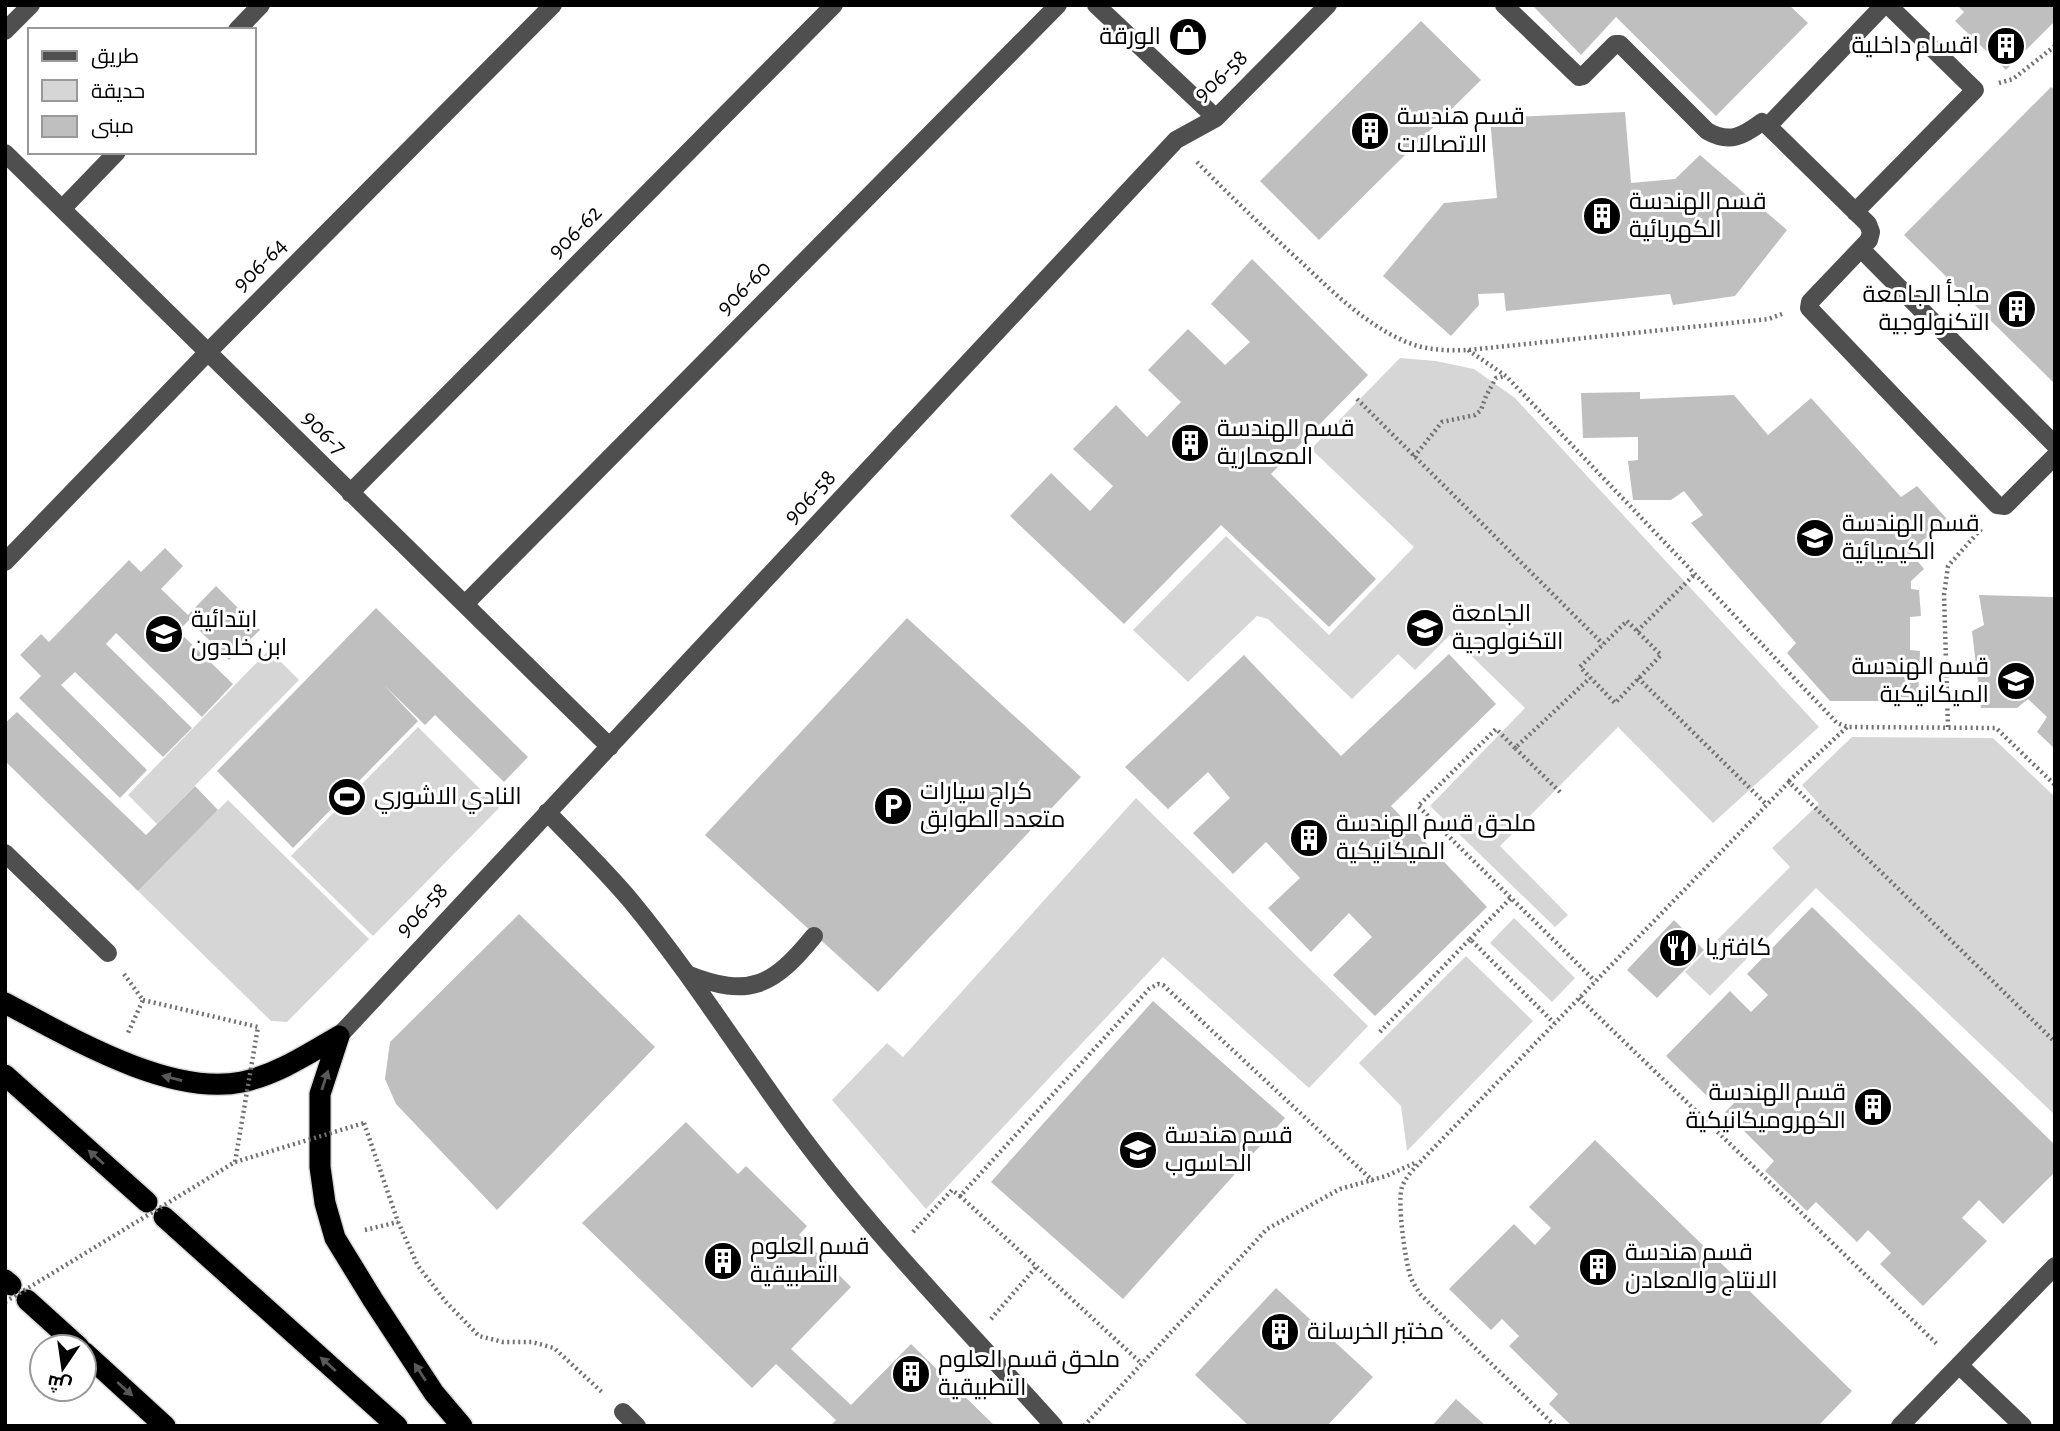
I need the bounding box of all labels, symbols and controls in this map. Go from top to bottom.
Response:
shop icon: الورقة [1167,16,1209,58]
place label: الورقة [1099,25,1161,49]
building icon: اقسام داخلية [1985,25,2027,67]
legend [28,28,256,154]
place label: اقسام داخلية [1852,34,1979,61]
street label: 906-58 [1189,45,1253,107]
text: طريق [91,46,139,69]
text: حديقة [91,81,145,102]
place label: قسم هندسة الاتصالات [1397,105,1525,157]
building icon: قسم هندسة الاتصالات [1349,110,1391,152]
text: مبنى [91,116,134,139]
place label: قسم الهندسة الكهربائية [1629,190,1767,243]
building icon: قسم الهندسة الكهربائية [1581,195,1623,237]
street label: 906-62 [544,201,606,263]
street label: 906-64 [228,233,292,297]
street label: 906-60 [712,256,776,320]
place label: ملجأ الجامعة التكنولوجية [1863,278,1990,335]
building icon: ملجأ الجامعة التكنولوجية [1996,288,2038,330]
street label: 906-7 [297,406,351,460]
place label: قسم الهندسة المعمارية [1217,417,1355,469]
building icon: قسم الهندسة المعمارية [1169,422,1211,464]
street label: 906-58 [779,465,841,529]
place label: قسم الهندسة الكيميائية [1842,512,1980,564]
school or university icon: قسم الهندسة الكيميائية [1794,517,1836,559]
place label: الجامعة التكنولوجية [1452,602,1564,654]
school or university icon: الجامعة التكنولوجية [1404,607,1446,649]
place label: ابتدائية ابن خلدون [191,608,287,661]
school or university icon: ابتدائية ابن خلدون [143,613,185,655]
place label: قسم الهندسة الميكانيكية [1852,655,1989,707]
school or university icon: قسم الهندسة الميكانيكية [1995,660,2037,702]
sports icon: النادي الاشوري [326,776,368,818]
place label: كراج سيارات متعدد الطوابق [920,780,1065,834]
place label: النادي الاشوري [374,784,522,814]
parking icon: كراج سيارات متعدد الطوابق [872,785,914,827]
place label: ملحق قسم الهندسة الميكانيكية [1336,812,1536,864]
building icon: ملحق قسم الهندسة الميكانيكية [1288,817,1330,859]
street label: 906-58 [391,878,453,942]
restaurant icon: كافتريا [1657,927,1699,969]
place label: كافتريا [1705,936,1771,960]
one-way arrow [320,1069,330,1090]
one-way arrow [161,1072,183,1083]
place label: قسم الهندسة الكهروميكانيكية [1686,1081,1846,1134]
building icon: قسم الهندسة الكهروميكانيكية [1852,1086,1894,1128]
place label: قسم هندسة الحاسوب [1165,1124,1293,1176]
school or university icon: قسم هندسة الحاسوب [1117,1129,1159,1171]
one-way arrow [88,1149,105,1165]
place label: قسم العلوم التطبيقية [750,1235,870,1287]
building icon: قسم العلوم التطبيقية [702,1240,744,1282]
place label: قسم هندسة الانتاج والمعادن [1625,1241,1778,1296]
building icon: قسم هندسة الانتاج والمعادن [1577,1246,1619,1288]
building icon: مختبر الخرسانة [1259,1311,1301,1353]
place label: مختبر الخرسانة [1307,1320,1444,1344]
north arrow [28,1333,98,1403]
place label: ملحق قسم العلوم التطبيقية [938,1348,1120,1400]
building icon: ملحق قسم العلوم التطبيقية [890,1353,932,1395]
one-way arrow [319,1356,337,1372]
one-way arrow [414,1363,427,1382]
text: ش [45,1370,74,1396]
one-way arrow [116,1380,133,1396]

